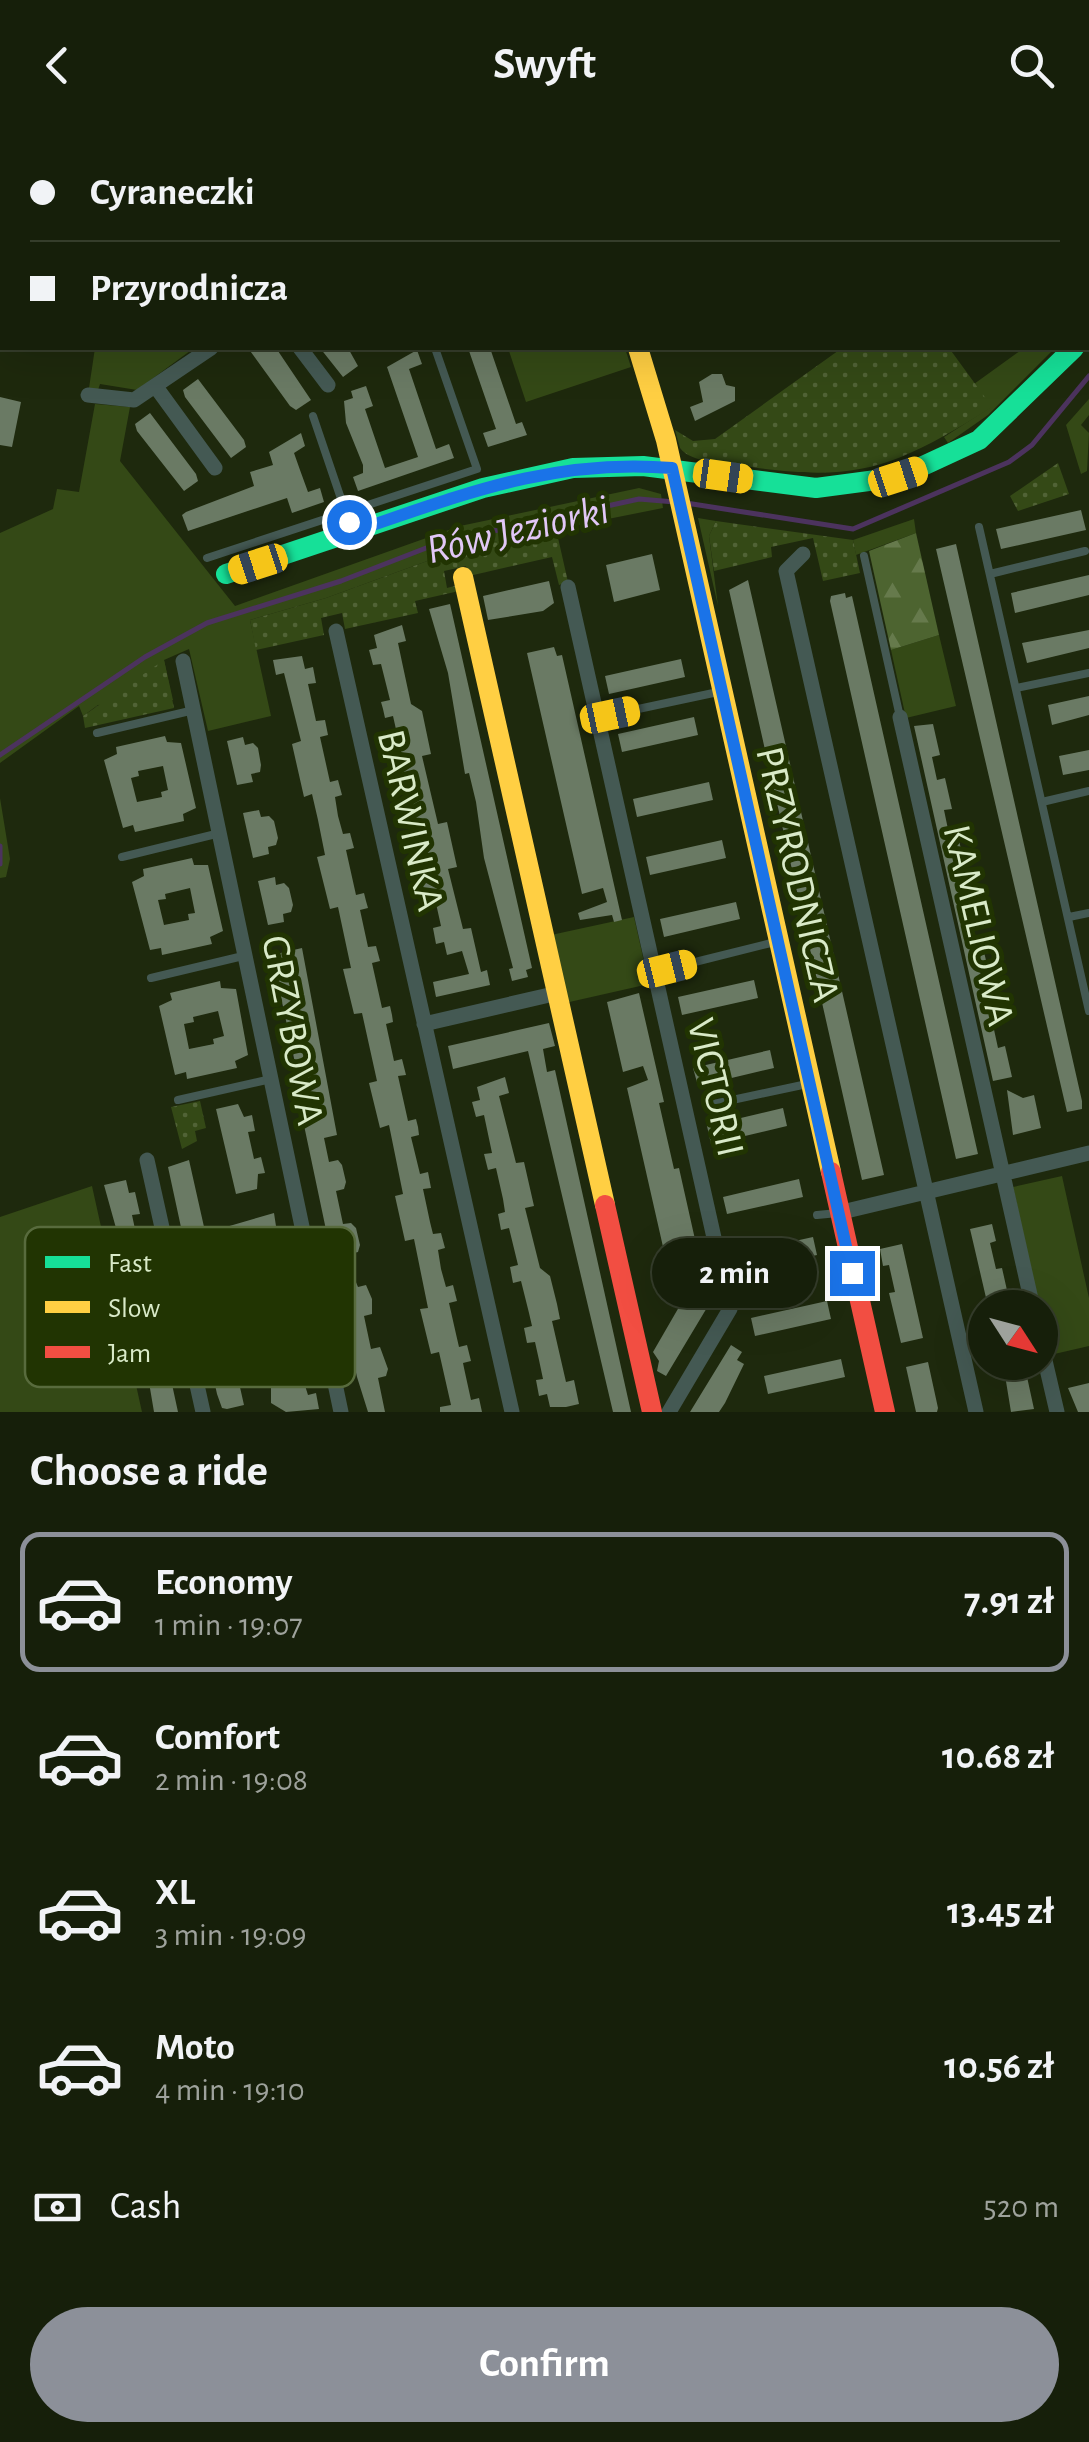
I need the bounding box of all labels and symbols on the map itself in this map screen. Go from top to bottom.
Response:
car [865,453,931,501]
car [691,457,755,495]
water label: Rów Jeziorki [422,489,613,571]
route start [327,500,372,545]
car [225,540,291,588]
car [578,694,642,736]
street label: BARWINKA [370,726,450,915]
street label: PRZYRODNICZA [748,743,846,1006]
street label: KAMELIOWA [935,821,1021,1030]
street label: GRZYBOWA [254,932,330,1129]
car [634,947,700,991]
street label: VICTORII [680,1015,750,1160]
legend [25,1227,355,1387]
callout: 2 min [652,1238,817,1308]
text: Fast [108,1250,152,1278]
route end [830,1251,875,1296]
north arrow [968,1290,1058,1380]
text: Slow [108,1295,160,1323]
text: Jam [108,1340,151,1368]

